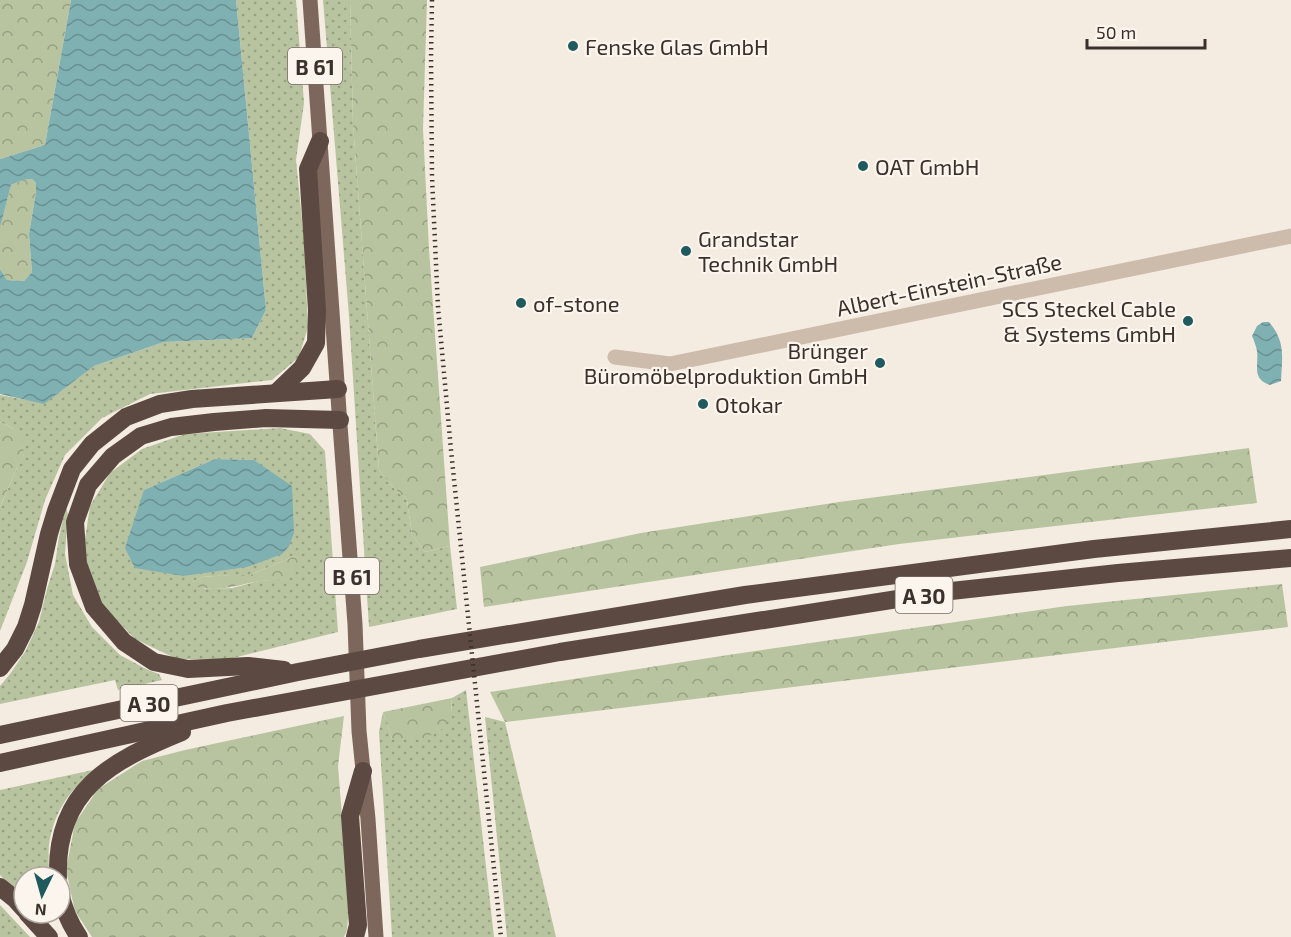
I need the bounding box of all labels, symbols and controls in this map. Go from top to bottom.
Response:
scale bar [1087,12,1206,50]
text: 50 m [1096,21,1136,43]
place label: Fenske Glas GmbH [585,33,769,59]
marker: Fenske Glas GmbH [566,39,580,53]
road number: B 61 [288,48,342,84]
place label: OAT GmbH [875,153,980,179]
marker: OAT GmbH [856,159,870,173]
place label: Grandstar Technik GmbH [698,225,838,276]
marker: Grandstar Technik GmbH [679,244,693,258]
street label: Albert-Einstein-Straße [834,247,1064,321]
place label: of-stone [533,290,620,316]
place label: SCS Steckel Cable & Systems GmbH [1002,295,1176,346]
marker: of-stone [514,296,528,310]
marker: SCS Steckel Cable & Systems GmbH [1181,314,1195,328]
place label: Brünger Büromöbelproduktion GmbH [584,337,868,388]
marker: Brünger Büromöbelproduktion GmbH [873,356,887,370]
place label: Otokar [715,391,783,417]
marker: Otokar [696,397,710,411]
road number: B 61 [325,558,379,594]
road number: A 30 [896,577,952,613]
road number: A 30 [120,685,178,721]
north arrow [12,865,72,925]
text: N [34,900,47,920]

